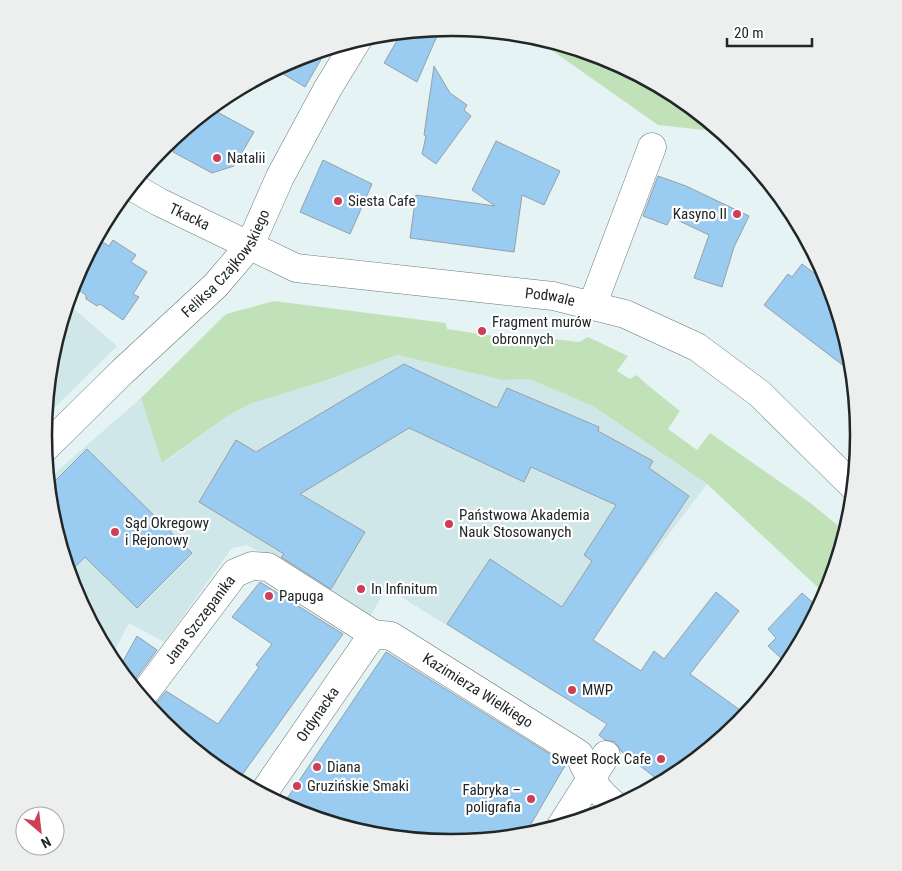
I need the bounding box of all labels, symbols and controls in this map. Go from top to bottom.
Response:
scale bar [727,15,812,47]
text: 20 m [734,24,764,42]
place label: Natalii [227,149,265,167]
marker: Natalii [211,152,223,164]
place label: Siesta Cafe [348,192,415,210]
marker: Siesta Cafe [332,195,344,207]
street label: Tkacka [166,199,213,234]
place label: Kasyno II [673,205,727,223]
street label: Feliksa Czajkowskiego [178,207,273,321]
marker: Kasyno II [731,208,743,220]
street label: Podwale [524,284,577,310]
place label: Fragment murów obronnych [492,313,592,348]
marker: Fragment murów obronnych [476,325,488,337]
place label: Państwowa Akademia Nauk Stosowanych [459,506,590,541]
place label: Sąd Okregowy i Rejonowy [125,514,209,549]
marker: Państwowa Akademia Nauk Stosowanych [443,518,455,530]
marker: Sąd Okregowy i Rejonowy [109,526,121,538]
street label: Jana Szczepanika [161,572,239,668]
place label: In Infinitum [371,580,438,598]
marker: In Infinitum [355,583,367,595]
place label: Papuga [279,587,324,605]
marker: Papuga [263,590,275,602]
street label: Kazimierza Wielkiego [419,649,536,732]
place label: MWP [582,681,613,699]
street label: Ordynacka [292,683,343,745]
marker: MWP [566,684,578,696]
place label: Sweet Rock Cafe [552,750,651,768]
marker: Sweet Rock Cafe [655,753,667,765]
place label: Diana [327,758,361,776]
marker: Diana [311,761,323,773]
place label: Gruzińskie Smaki [307,777,409,795]
marker: Gruzińskie Smaki [291,780,303,792]
place label: Fabryka – poligrafia [463,781,521,816]
marker: Fabryka – poligrafia [525,793,537,805]
north arrow [15,806,65,856]
text: N [39,833,54,852]

